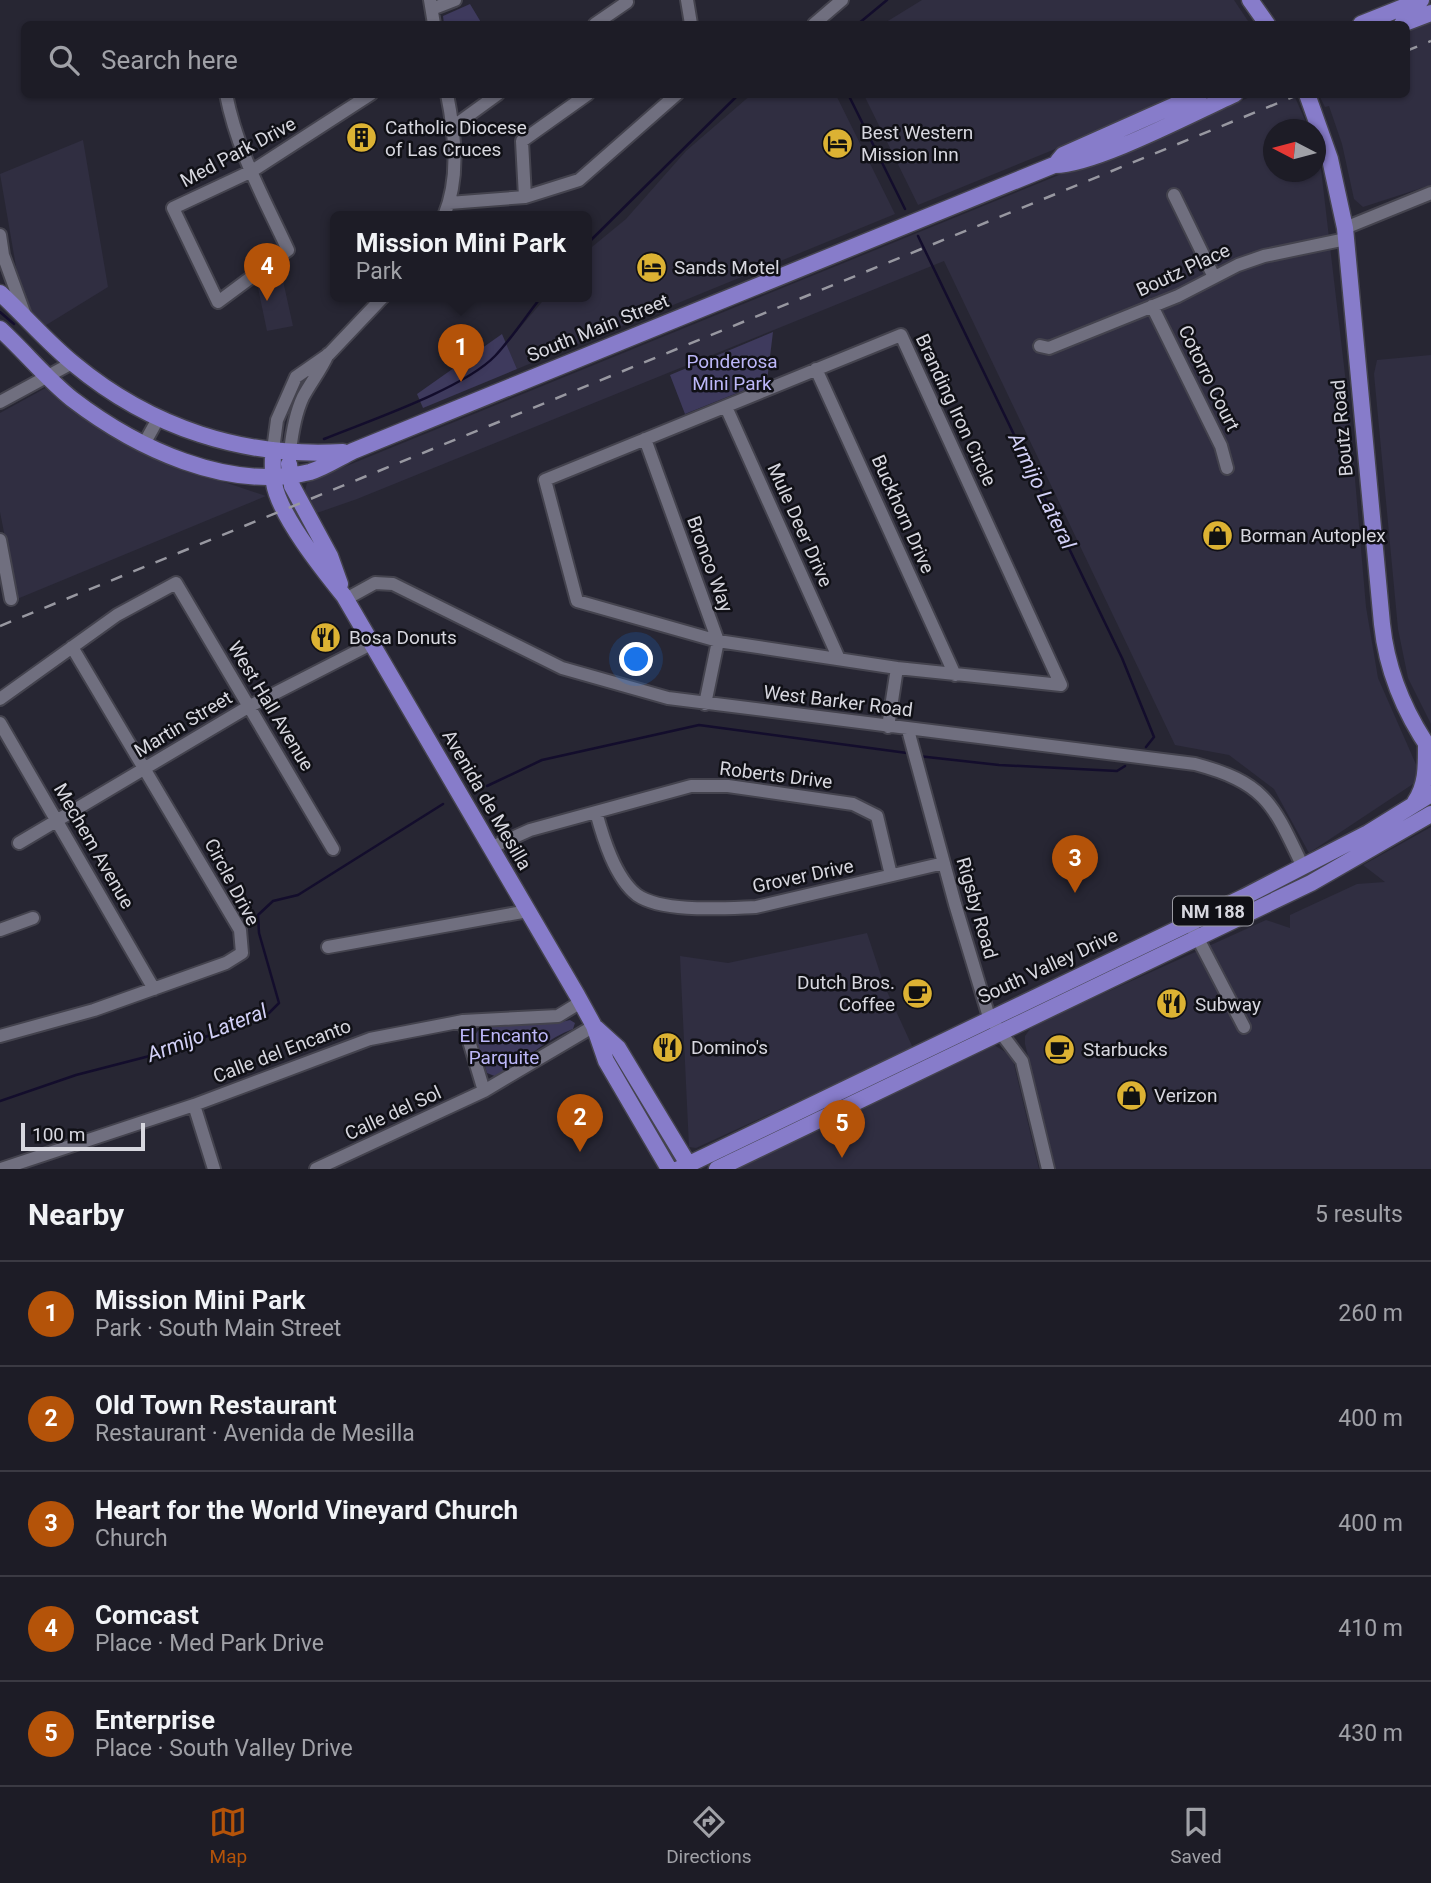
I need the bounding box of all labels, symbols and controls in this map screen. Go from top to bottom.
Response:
search box [21,21,1410,98]
icon: search [45,41,83,79]
text: Search here [101,45,238,75]
street label: Med Park Drive [176,112,300,192]
place label: Catholic Diocese of Las Cruces [385,116,527,161]
north arrow [1263,119,1326,182]
building icon: Catholic Diocese of Las Cruces [345,121,379,155]
place label: Best Western Mission Inn [861,121,973,166]
hotel icon: Best Western Mission Inn [821,126,855,160]
popup [330,211,592,302]
text: Mission Mini Park [356,228,566,258]
street label: Boutz Place [1133,238,1233,302]
pin: 4 [244,243,290,301]
hotel icon: Sands Motel [634,250,668,284]
place label: Sands Motel [674,256,780,279]
text: Park [356,258,402,285]
street label: South Main Street [524,289,672,367]
street label: Cotorro Court [1173,321,1245,435]
pin: 1 [438,324,484,382]
street label: Branding Iron Circle [911,330,1001,490]
park label: Ponderosa Mini Park [686,350,778,395]
street label: Boutz Road [1326,379,1358,477]
water label: Armijo Lateral [1003,428,1081,554]
street label: Buckhorn Drive [867,451,939,577]
street label: Mule Deer Drive [762,460,838,590]
street label: Bronco Way [682,513,738,615]
shop icon: Borman Autoplex [1200,518,1234,552]
place label: Borman Autoplex [1240,524,1386,547]
restaurant icon: Bosa Donuts [309,620,343,654]
place label: Bosa Donuts [349,626,457,649]
street label: West Hall Avenue [223,637,319,775]
your location [619,642,653,676]
street label: West Barker Road [762,680,914,722]
street label: Martin Street [130,686,236,762]
street label: Avenida de Mesilla [438,726,536,874]
street label: Roberts Drive [718,757,834,793]
street label: Mechem Avenue [49,779,139,913]
street label: Circle Drive [199,835,265,929]
pin: 3 [1052,835,1098,893]
street label: Grover Drive [750,854,856,898]
street label: Rigsby Road [952,855,1002,961]
road number: NM 188 [1173,896,1253,926]
street label: South Valley Drive [974,924,1122,1008]
place label: Dutch Bros. Coffee [797,971,895,1016]
cafe icon: Dutch Bros. Coffee [901,976,935,1010]
restaurant icon: Subway [1155,987,1189,1021]
place label: Subway [1195,993,1261,1016]
water label: Armijo Lateral [143,999,271,1067]
street label: Calle del Encanto [210,1014,354,1088]
park label: El Encanto Parquite [459,1024,549,1069]
restaurant icon: Domino's [651,1030,685,1064]
cafe icon: Starbucks [1043,1032,1077,1066]
place label: Domino's [691,1036,768,1059]
place label: Starbucks [1083,1038,1168,1061]
shop icon: Verizon [1114,1078,1148,1112]
street label: Calle del Sol [341,1081,445,1145]
place label: Verizon [1154,1084,1217,1107]
pin: 2 [557,1094,603,1152]
pin: 5 [819,1100,865,1158]
scale bar [21,1120,145,1152]
text: 100 m [32,1123,85,1146]
text: Nearby [28,1197,124,1232]
text: 5 results [1315,1201,1403,1228]
text: Mission Mini Park [95,1285,305,1315]
text: 1 [44,1300,58,1327]
text: 260 m [1338,1300,1403,1327]
text: Park · South Main Street [95,1315,341,1342]
text: Old Town Restaurant [95,1390,337,1420]
text: 2 [44,1405,58,1432]
text: 400 m [1338,1405,1403,1432]
text: Restaurant · Avenida de Mesilla [95,1420,415,1447]
text: Heart for the World Vineyard Church [95,1495,518,1525]
text: 3 [44,1510,58,1537]
text: 400 m [1338,1510,1403,1537]
text: Church [95,1525,168,1552]
text: Comcast [95,1600,199,1630]
text: 4 [44,1615,58,1642]
text: 410 m [1338,1615,1403,1642]
text: Place · Med Park Drive [95,1630,324,1657]
text: Enterprise [95,1705,215,1735]
text: 5 [44,1720,58,1747]
text: 430 m [1338,1720,1403,1747]
text: Place · South Valley Drive [95,1735,353,1762]
tab: Map [209,1803,247,1868]
tab: Directions [666,1803,751,1868]
tab: Saved [1170,1803,1222,1868]

